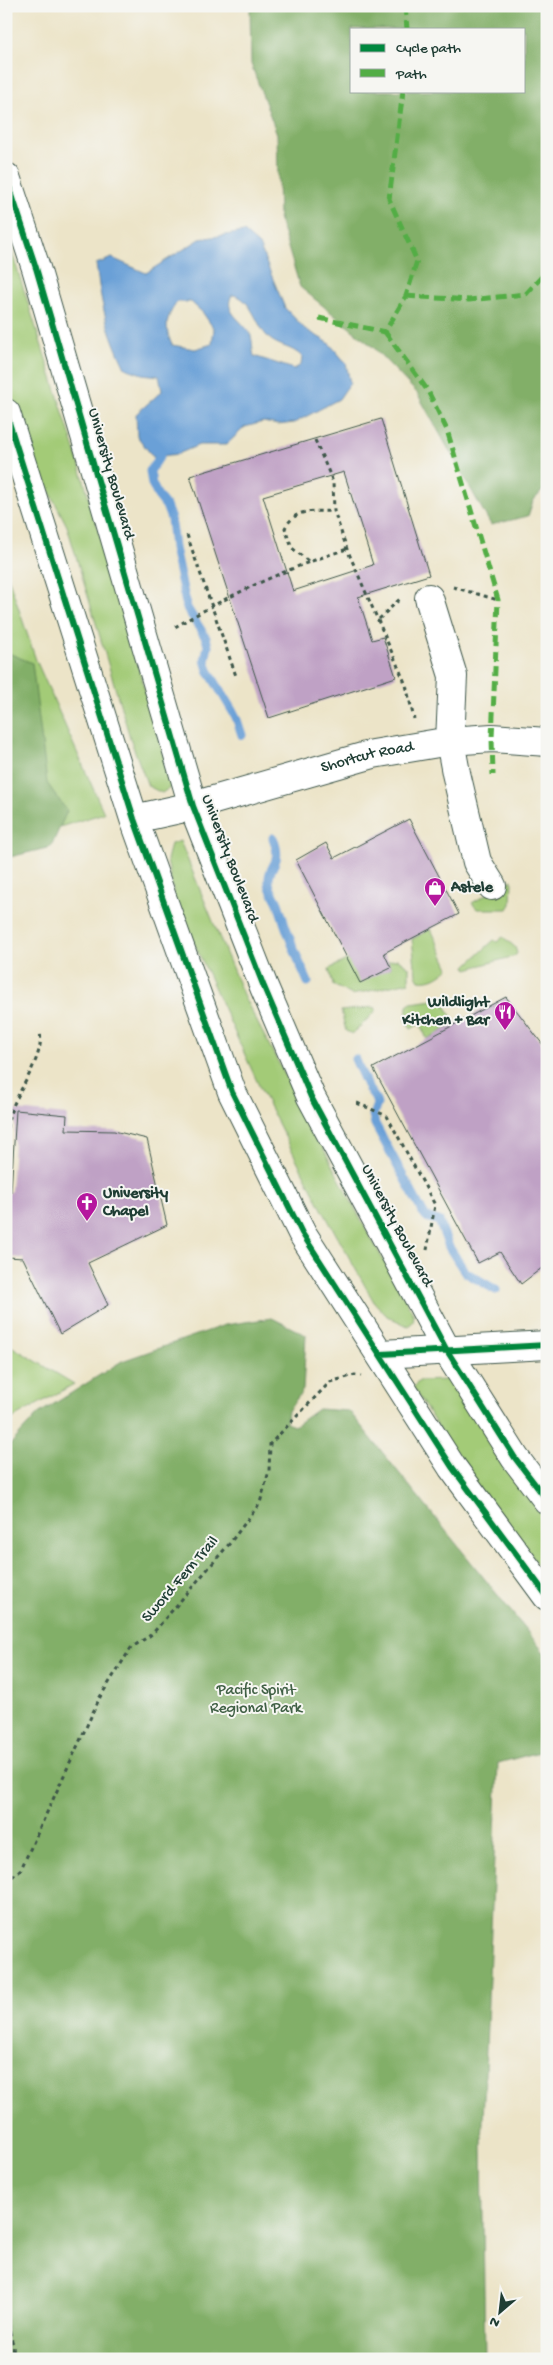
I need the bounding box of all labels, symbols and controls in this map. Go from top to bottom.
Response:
legend [350,28,526,92]
text: Cycle path [396,40,461,58]
text: Path [395,66,427,84]
street label: University Boulevard [82,406,138,543]
street label: Shortcut Road [319,738,417,778]
street label: University Boulevard [196,792,263,927]
shop icon: Astele [423,876,447,907]
place label: Astele [450,879,494,898]
place label: Wildlight Kitchen + Bar [401,994,491,1031]
restaurant icon: Wildlight Kitchen + Bar [493,1000,517,1031]
street label: University Boulevard [356,1162,437,1292]
place label: University Chapel [102,1185,168,1222]
church icon: University Chapel [75,1191,99,1222]
street label: Sword Fern Trail [138,1533,224,1627]
park label: Pacific Spirit Regional Park [210,1682,304,1719]
north arrow [476,2288,526,2338]
text: N [487,2312,503,2331]

